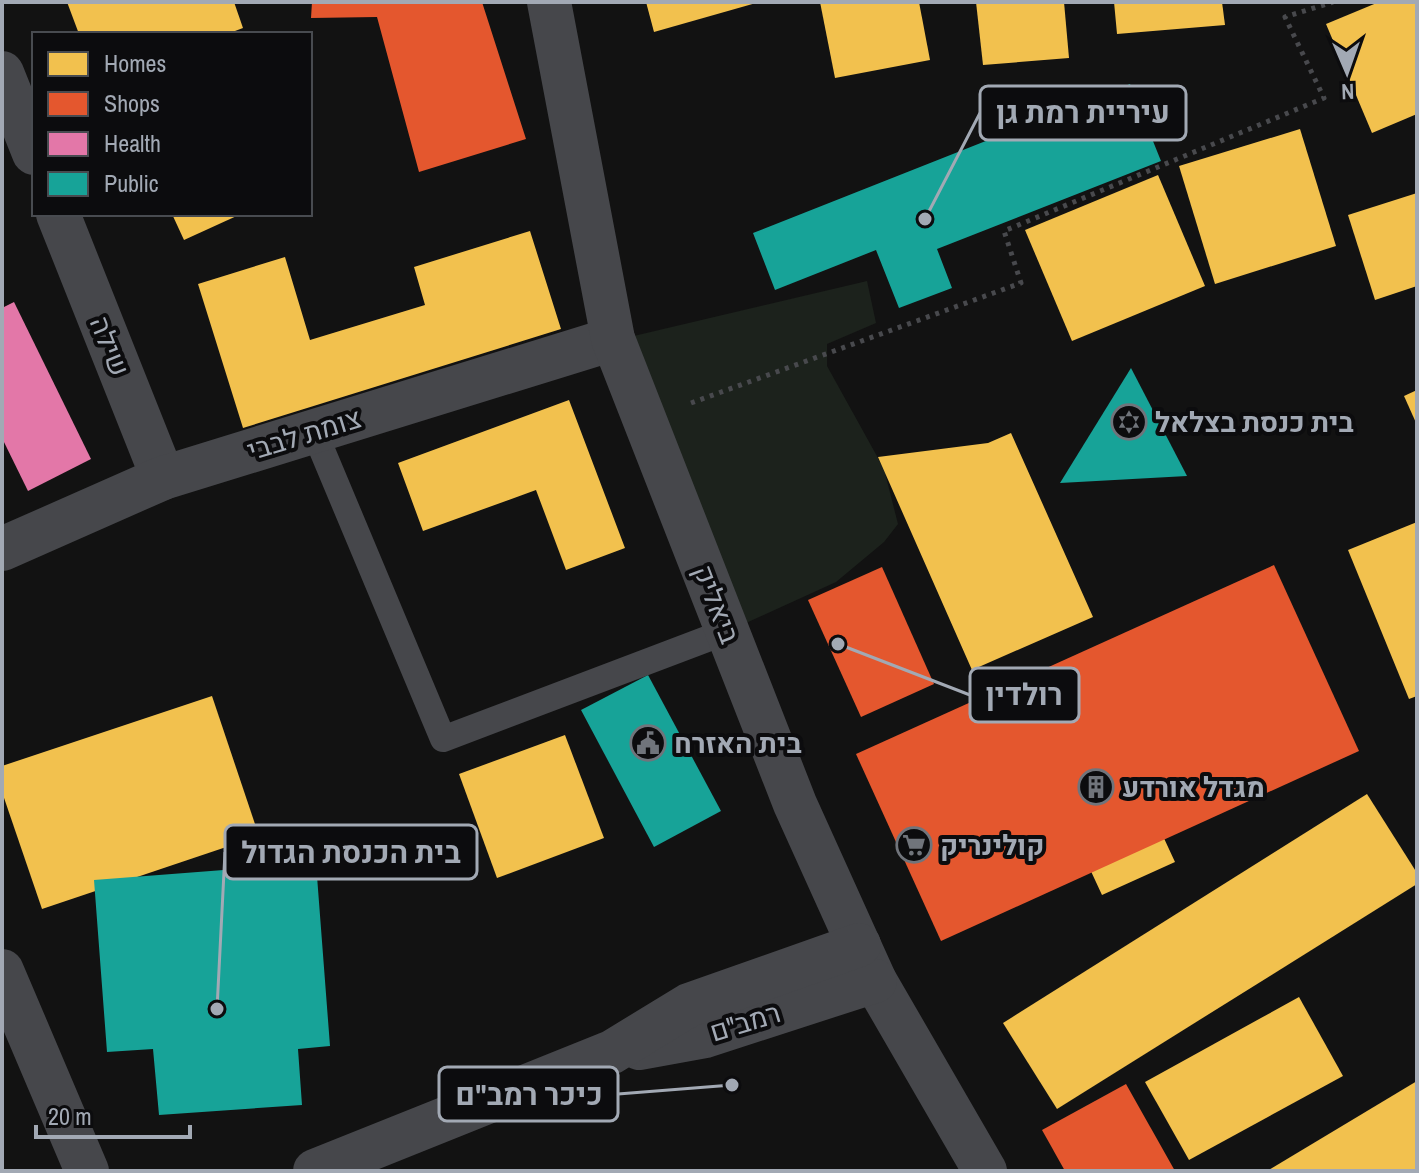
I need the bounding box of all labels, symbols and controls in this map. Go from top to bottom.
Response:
legend [32,32,312,216]
north arrow [1307,32,1387,112]
text: Homes [104,47,166,79]
text: N [1341,77,1355,107]
callout: עיריית רמת גן [980,86,1186,140]
text: Shops [104,87,160,119]
text: עיריית רמת גן [996,92,1170,132]
text: Health [104,127,161,159]
text: Public [104,167,159,199]
street label: שילה [81,310,139,382]
street label: צומת לבבי [242,399,366,469]
synagogue icon: בית כנסת בצלאל [1110,403,1148,441]
place label: בית כנסת בצלאל [1155,403,1354,441]
street label: ביאליק [685,559,749,649]
callout: רולדין [970,668,1079,722]
text: רולדין [985,674,1063,714]
public building icon: בית האזרח [629,724,667,762]
place label: בית האזרח [674,724,802,762]
building icon: מגדל אורדע [1077,768,1115,806]
place label: מגדל אורדע [1122,768,1265,806]
callout: בית הכנסת הגדול [225,825,477,879]
supermarket icon: קולינריק [895,826,933,864]
place label: קולינריק [940,826,1045,864]
text: בית הכנסת הגדול [241,832,461,872]
street label: רמב"ם [705,993,785,1051]
callout: כיכר רמב"ם [439,1067,618,1121]
text: כיכר רמב"ם [455,1074,603,1114]
scale bar [36,1089,190,1139]
text: 20 m [48,1100,92,1132]

